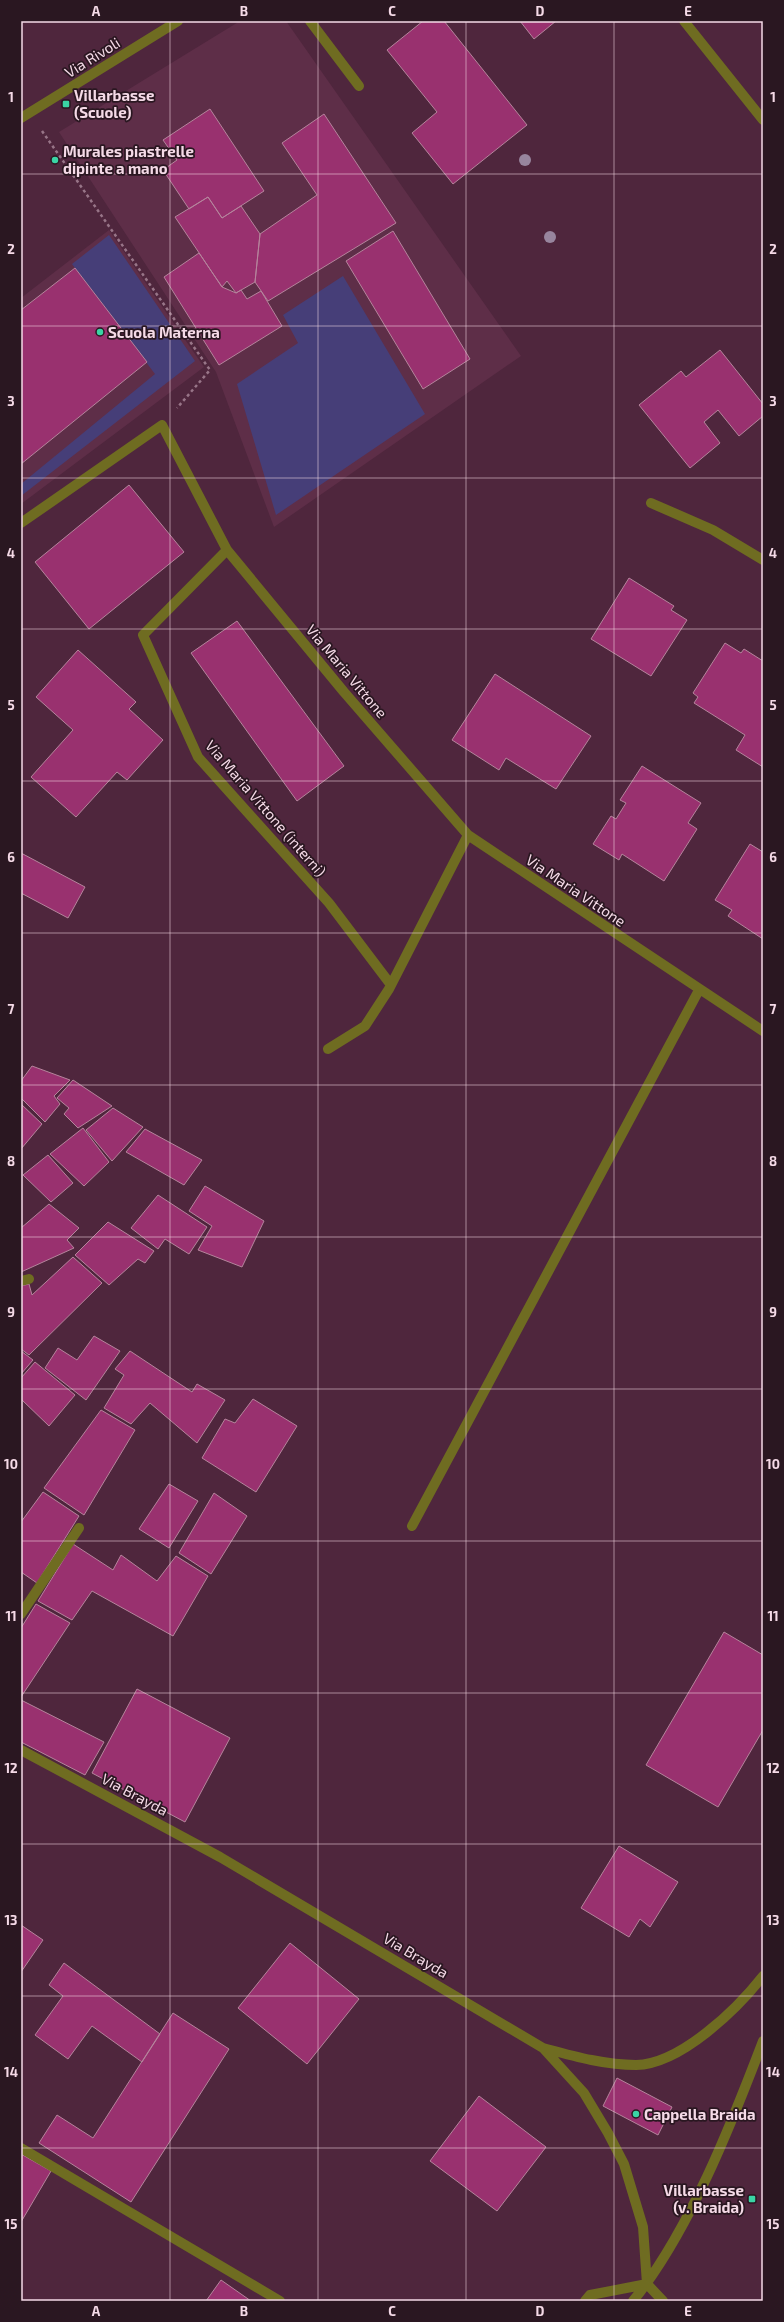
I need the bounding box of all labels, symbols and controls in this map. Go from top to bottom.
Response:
text: A [92,3,101,19]
text: B [240,3,248,19]
text: C [388,3,396,19]
text: D [536,3,545,19]
text: E [684,3,692,19]
street label: Via Rivoli [61,33,123,81]
place label: Villarbasse (Scuole) [74,86,154,121]
text: 1 [8,89,14,105]
text: 1 [770,89,776,105]
marker: Villarbasse (Scuole) [61,99,71,109]
place label: Murales piastrelle dipinte a mano [63,142,194,177]
marker: Murales piastrelle dipinte a mano [50,155,60,165]
text: 2 [7,241,15,257]
text: 2 [769,241,777,257]
place label: Scuola Materna [108,323,220,341]
marker: Scuola Materna [95,327,105,337]
text: 3 [7,393,15,409]
text: 3 [769,393,777,409]
text: 4 [7,545,15,561]
text: 4 [769,545,777,561]
street label: Via Maria Vittone [303,621,391,721]
text: 5 [7,697,15,713]
text: 5 [769,697,777,713]
street label: Via Maria Vittone (interni) [202,736,330,880]
text: 6 [7,849,15,865]
text: 6 [769,849,777,865]
street label: Via Maria Vittone [523,850,629,930]
text: 7 [8,1001,15,1017]
text: 7 [770,1001,777,1017]
text: 8 [7,1153,15,1169]
text: 8 [769,1153,777,1169]
text: 9 [7,1304,15,1320]
text: 9 [769,1304,777,1320]
text: 10 [4,1456,18,1472]
text: 10 [766,1456,780,1472]
text: 11 [5,1608,17,1624]
text: 11 [767,1608,779,1624]
text: 12 [4,1760,18,1776]
text: 12 [766,1760,780,1776]
street label: Via Brayda [99,1769,171,1819]
text: 13 [5,1912,18,1928]
text: 13 [767,1912,780,1928]
street label: Via Brayda [380,1929,452,1981]
text: 14 [4,2064,18,2080]
text: 14 [766,2064,780,2080]
place label: Cappella Braida [644,2105,756,2123]
marker: Cappella Braida [631,2109,641,2119]
place label: Villarbasse (v. Braida) [664,2181,744,2216]
marker: Villarbasse (v. Braida) [747,2194,757,2204]
text: 15 [5,2216,17,2232]
text: 15 [767,2216,779,2232]
text: A [92,2303,101,2319]
text: B [240,2303,248,2319]
text: C [388,2303,396,2319]
text: D [536,2303,545,2319]
text: E [684,2303,692,2319]

